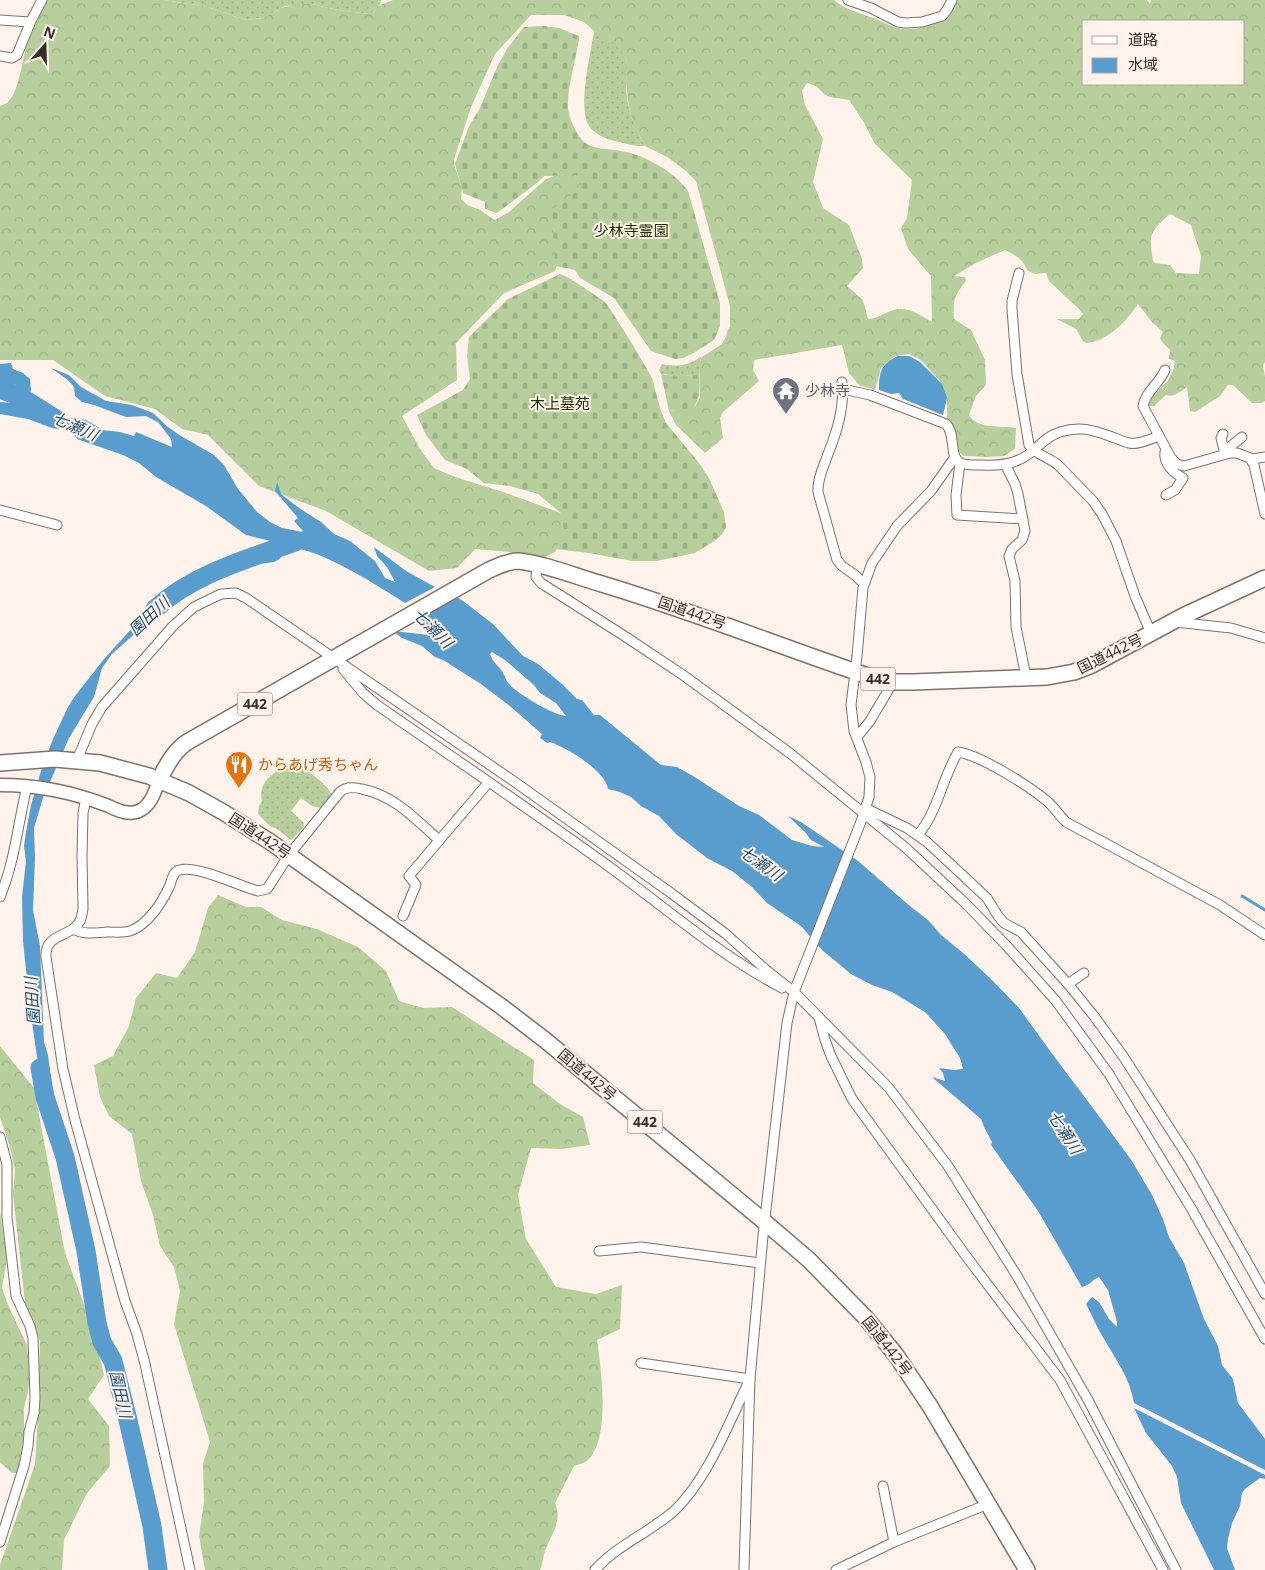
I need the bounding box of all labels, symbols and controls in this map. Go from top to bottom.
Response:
north arrow [20,20,70,70]
legend [1082,20,1245,85]
text: N [41,21,58,43]
text: 道路 [1128,29,1158,49]
text: 水域 [1128,54,1158,74]
park label: 少林寺霊園 [593,220,669,240]
temple icon: 少林寺 [771,376,801,415]
place label: 少林寺 [805,380,850,400]
park label: 木上墓苑 [530,393,590,413]
water label: 七瀬川 [49,406,103,447]
water label: 園田川 [124,590,176,640]
street label: 国道442号 [656,591,729,633]
water label: 七瀬川 [408,603,459,654]
street label: 国道442号 [1073,629,1146,678]
road number: 442 [860,668,896,691]
road number: 442 [238,692,272,716]
restaurant icon: からあげ秀ちゃん [224,750,254,789]
place label: からあげ秀ちゃん [258,754,378,774]
street label: 国道442号 [225,808,296,863]
water label: 七瀬川 [735,840,789,887]
water label: 園田川 [19,974,45,1026]
street label: 国道442号 [554,1044,621,1105]
water label: 七瀬川 [1043,1106,1088,1160]
road number: 442 [628,1110,662,1134]
street label: 国道442号 [858,1311,917,1379]
water label: 園田川 [105,1368,138,1422]

